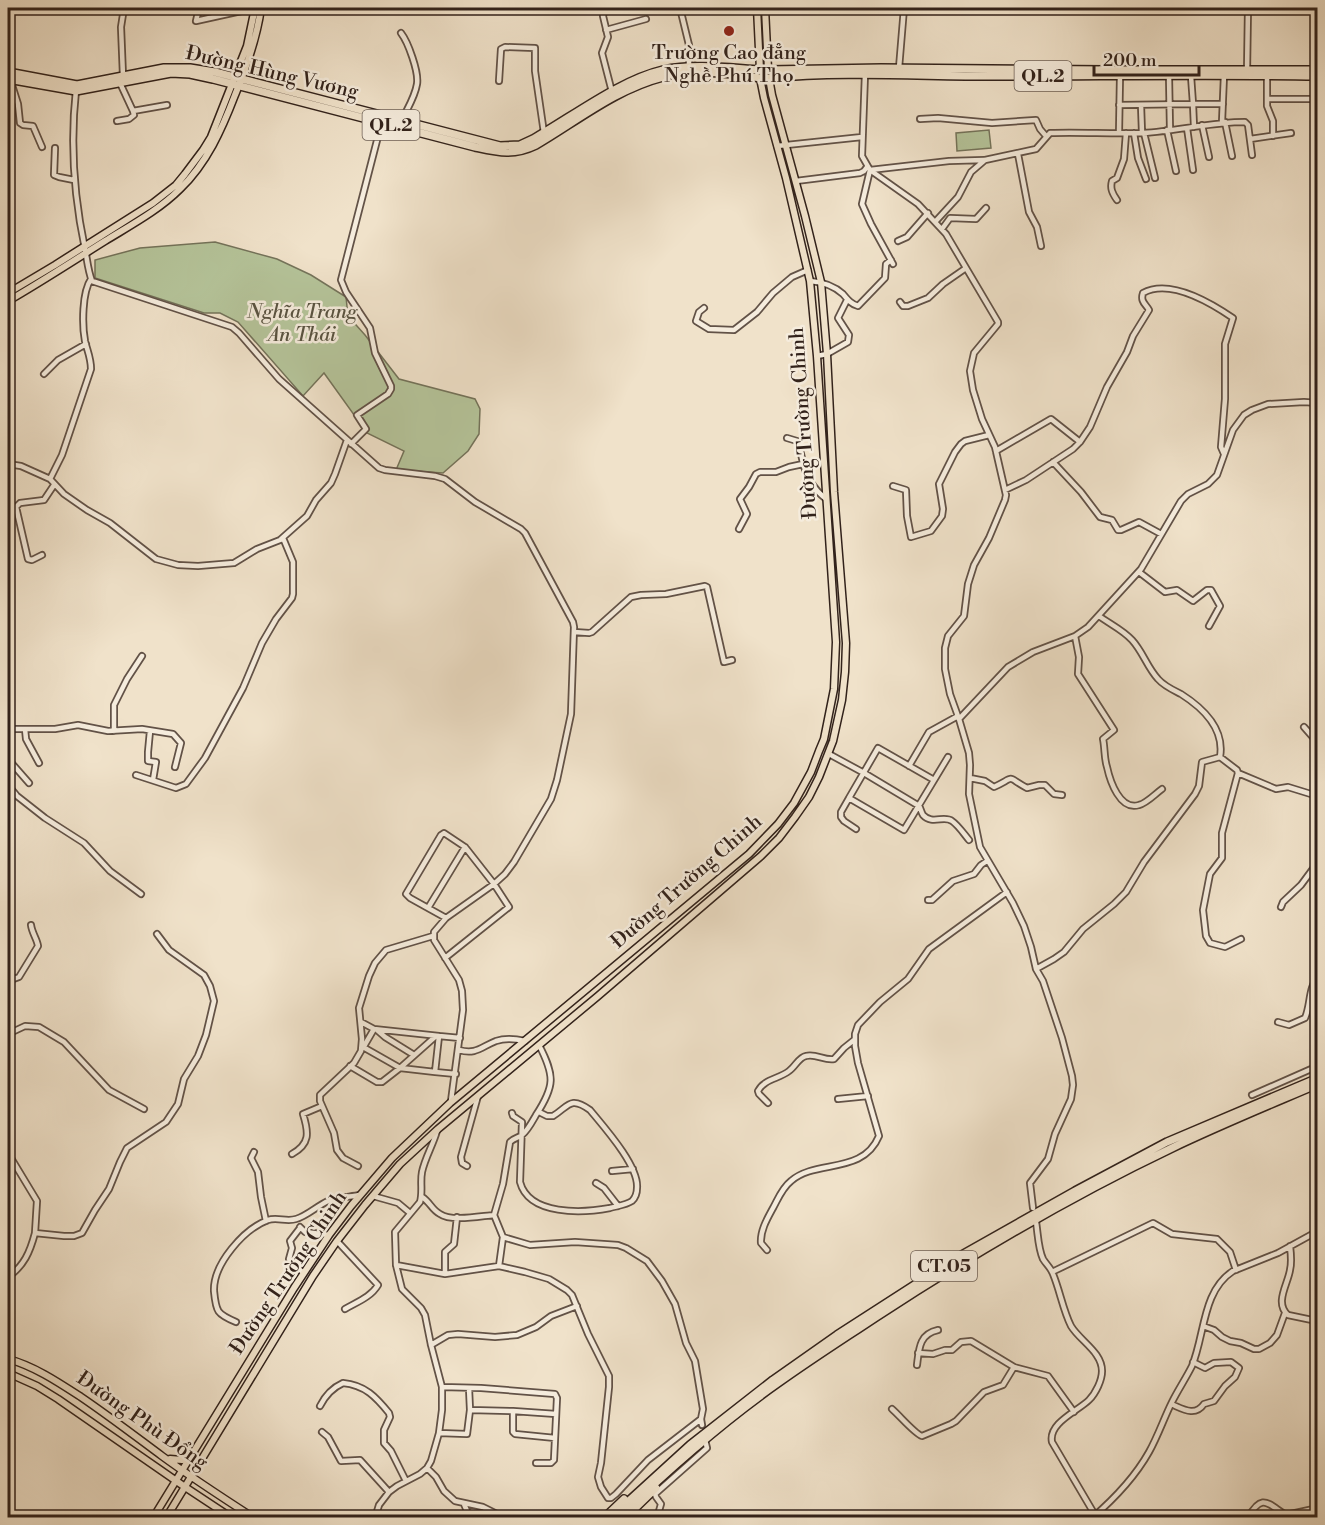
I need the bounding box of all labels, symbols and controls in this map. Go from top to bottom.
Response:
marker: Trường Cao đẳng Nghề Phú Thọ [722,24,736,38]
scale bar [1094,39,1199,77]
street label: Đường Hùng Vương [183,41,361,105]
place label: Trường Cao đẳng Nghề Phú Thọ [652,41,807,89]
text: 200 m [1103,49,1157,72]
road number: QL.2 [1014,61,1072,91]
road number: QL.2 [362,110,420,140]
park label: Nghĩa Trang An Thái [246,300,359,348]
street label: Đường Trường Chinh [785,326,823,520]
street label: Đường Trường Chinh [606,809,768,954]
street label: Đường Trường Chinh [225,1186,353,1360]
road number: CT.05 [911,1251,977,1281]
street label: Đường Phù Đổng [71,1366,213,1476]

